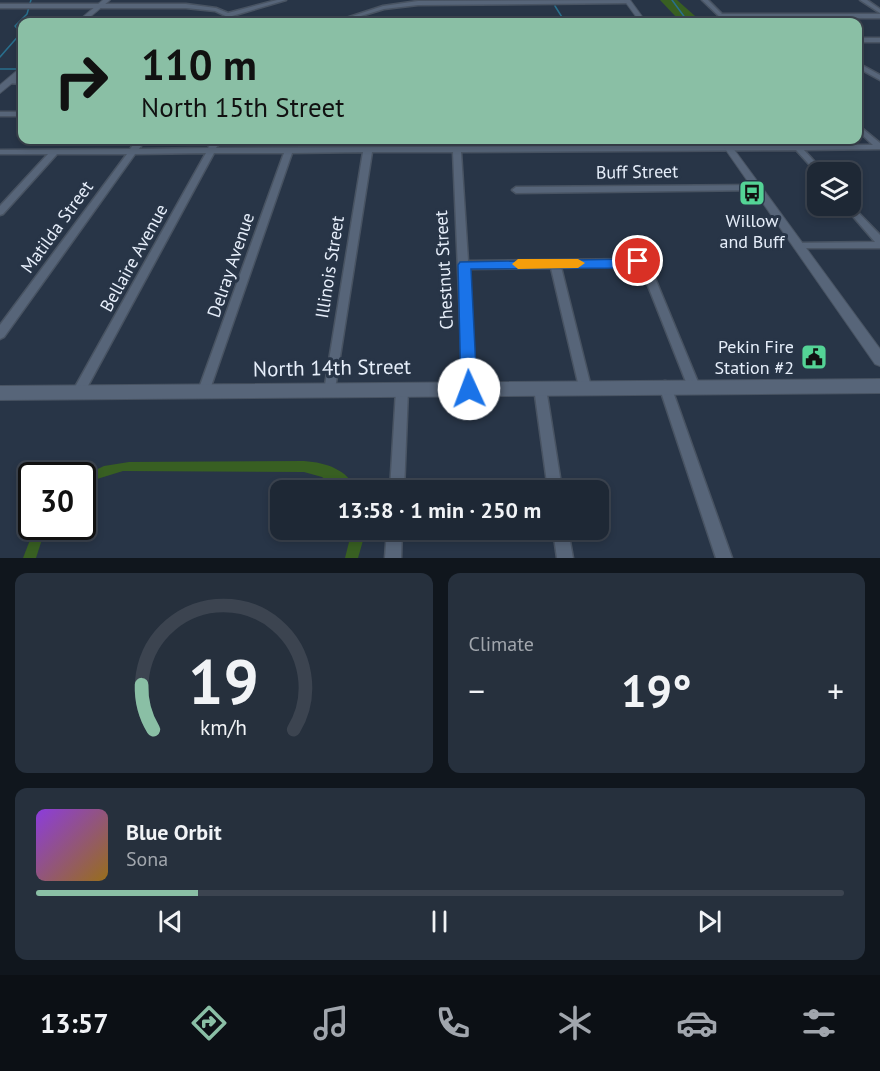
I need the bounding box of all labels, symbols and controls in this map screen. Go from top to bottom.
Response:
text: 110 m [141,37,257,92]
icon: right [42,42,120,120]
text: North 15th Street [141,90,344,124]
street label: Buff Street [596,159,678,184]
map controls [807,162,861,216]
button: layers [807,162,861,216]
street label: Matilda Street [15,176,98,277]
bus stop icon: Willow and Buff [737,178,767,208]
street label: Bellaire Avenue [95,200,173,316]
street label: Delray Avenue [202,209,259,320]
place label: Willow and Buff [720,209,786,253]
street label: Chestnut Street [429,210,458,330]
street label: Illinois Street [310,214,349,320]
pin [612,235,663,286]
icon: arrive [621,244,654,277]
place label: Pekin Fire Station #2 [715,335,794,379]
public building icon: Pekin Fire Station #2 [799,342,829,372]
street label: North 14th Street [253,353,411,382]
position arrow [437,357,501,421]
speed limit sign: 30 [18,462,96,540]
text: 13:58 · 1 min · 250 m [338,496,541,524]
text: Climate [469,631,534,657]
text: 19 [188,640,259,721]
text: 19° [621,661,692,719]
text: − [469,669,485,712]
text: + [827,669,844,712]
text: km/h [200,713,247,741]
text: Blue Orbit [126,818,222,846]
text: Sona [126,846,168,872]
icon: previous [154,905,187,938]
icon: pause [423,905,456,938]
icon: next [693,905,726,938]
icon: directions [188,1002,230,1044]
icon: music [310,1002,352,1044]
icon: phone [432,1002,474,1044]
icon: climate [554,1002,596,1044]
icon: car [676,1002,718,1044]
icon: filters [798,1002,840,1044]
text: 13:57 [40,1006,108,1040]

